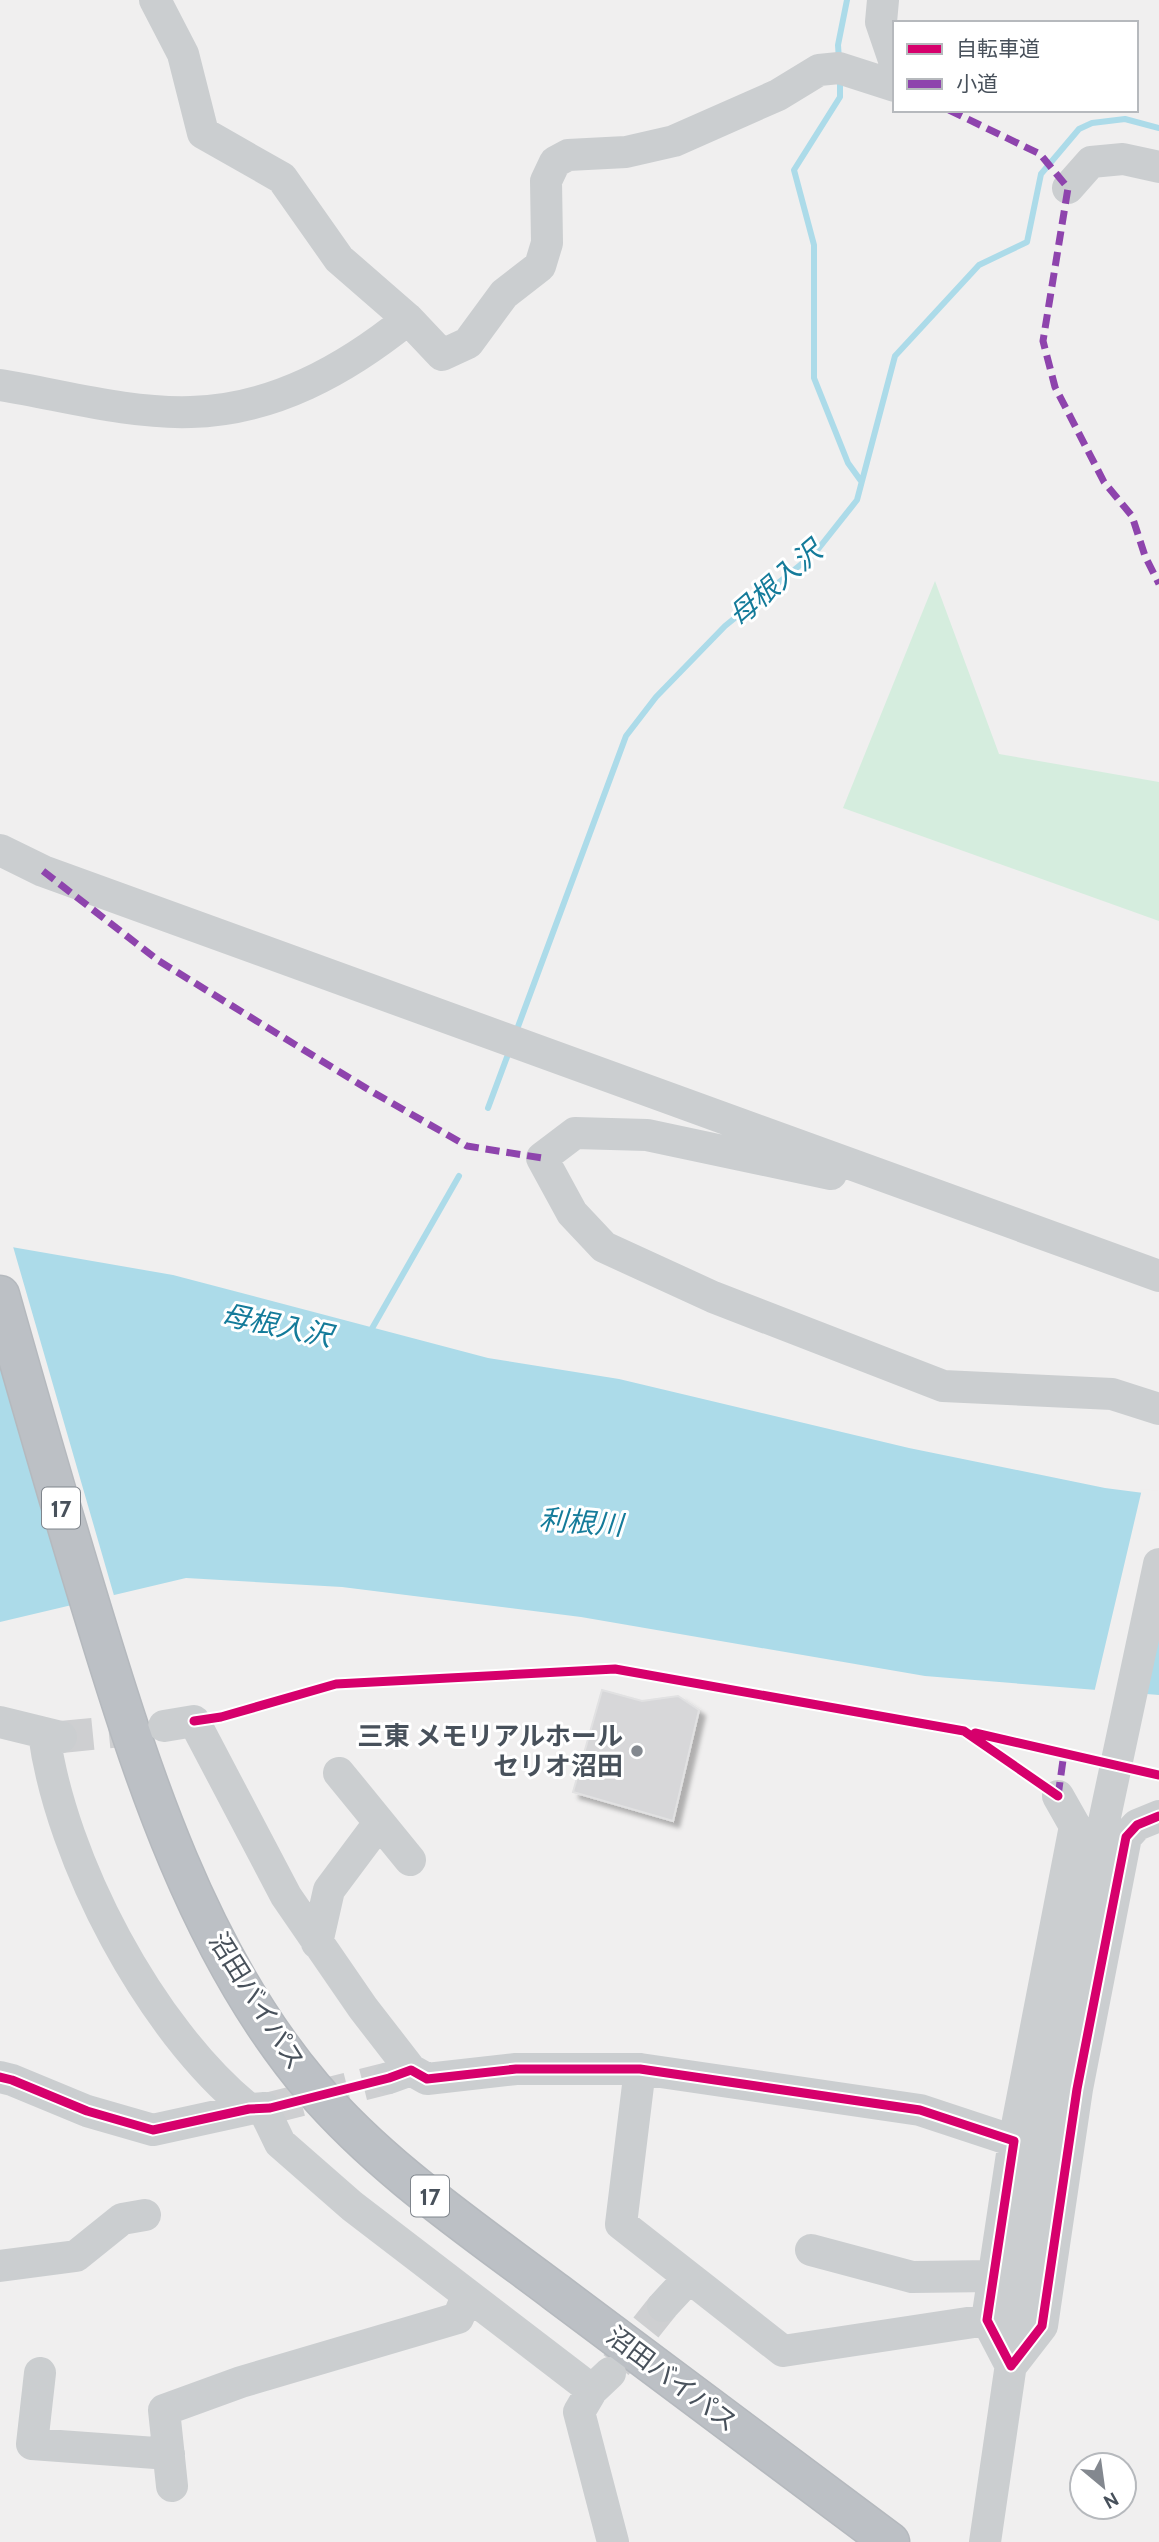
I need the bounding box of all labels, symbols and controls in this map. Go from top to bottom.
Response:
legend [893,21,1138,112]
text: 自転車道 [956,36,1040,61]
text: 小道 [956,71,998,96]
water label: 母根入沢 [722,531,831,633]
water label: 母根入沢 [219,1297,339,1354]
road number: 17 [42,1488,80,1528]
water label: 利根川 [538,1502,627,1542]
place label: 三東 メモリアルホール セリオ沼田 [357,1720,623,1782]
marker: 三東 メモリアルホール セリオ沼田 [629,1743,645,1759]
street label: 沼田バイパス [202,1927,312,2075]
road number: 17 [411,2176,449,2216]
street label: 沼田バイパス [600,2319,744,2439]
north arrow [1068,2451,1138,2521]
text: N [1100,2487,1122,2514]

